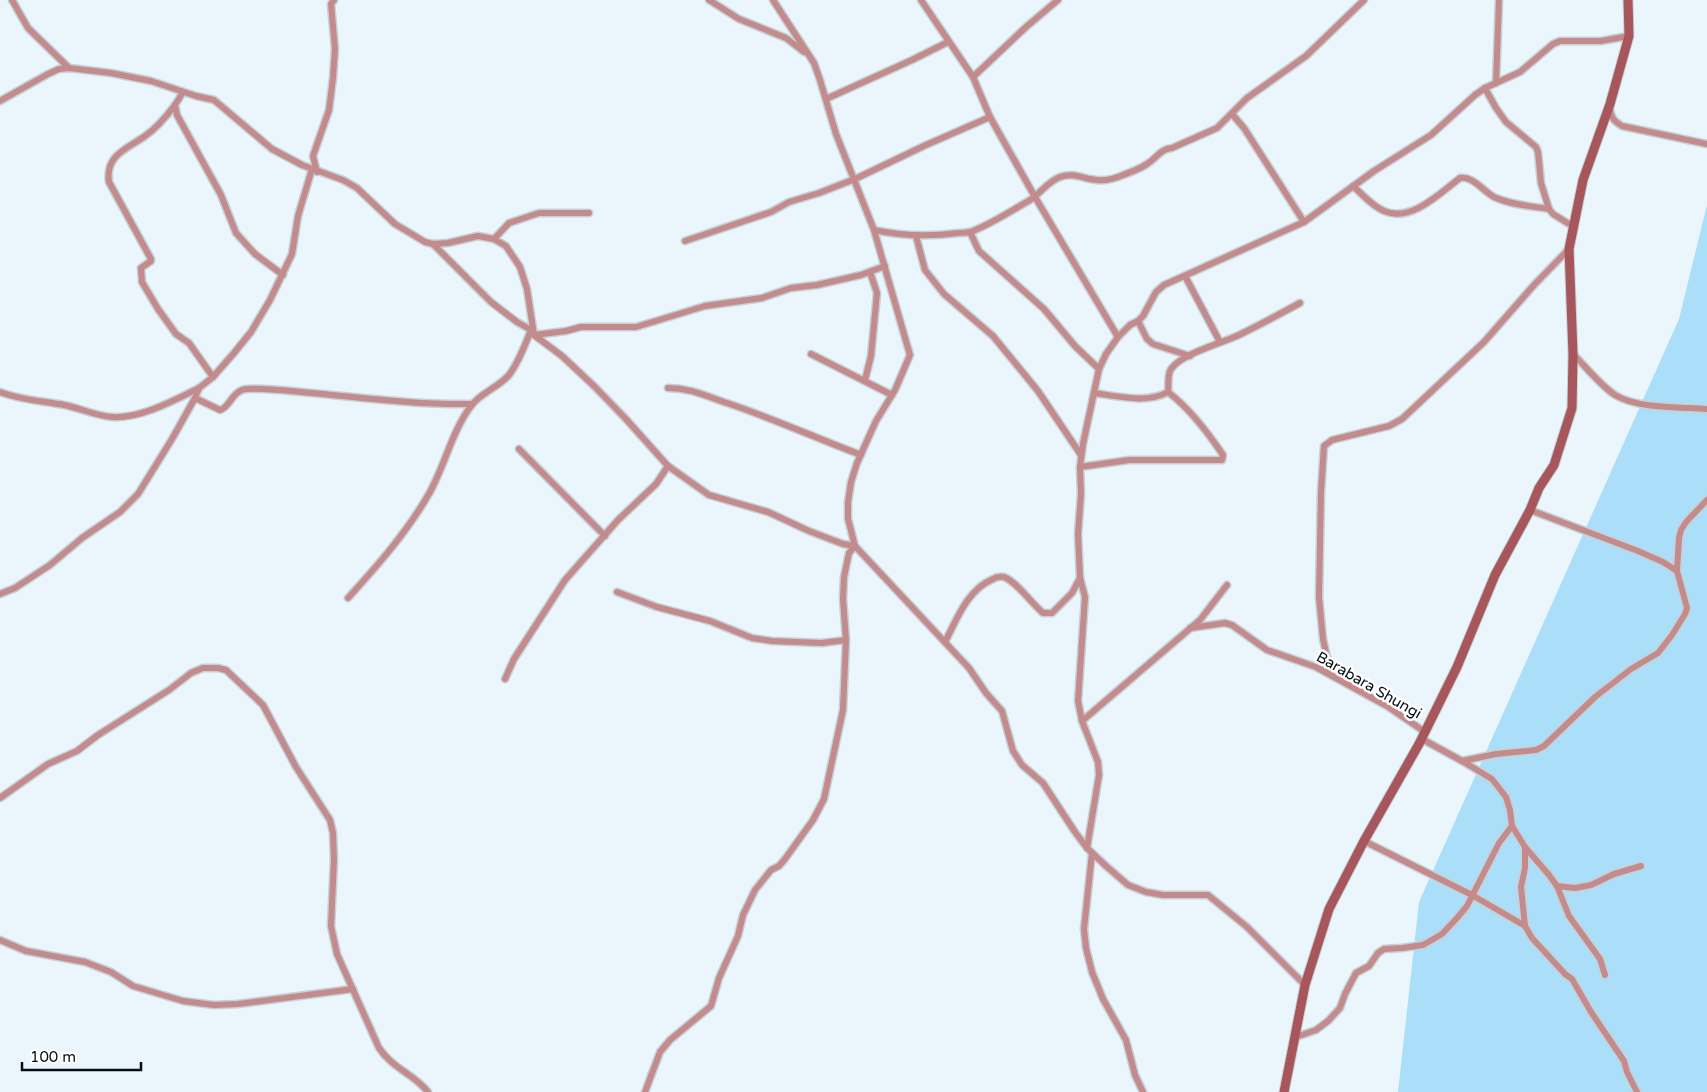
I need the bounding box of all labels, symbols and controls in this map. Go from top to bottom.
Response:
street label: Barabara Shungi [1313,648,1425,722]
scale bar [22,1040,141,1072]
text: 100 m [30,1048,76,1066]

